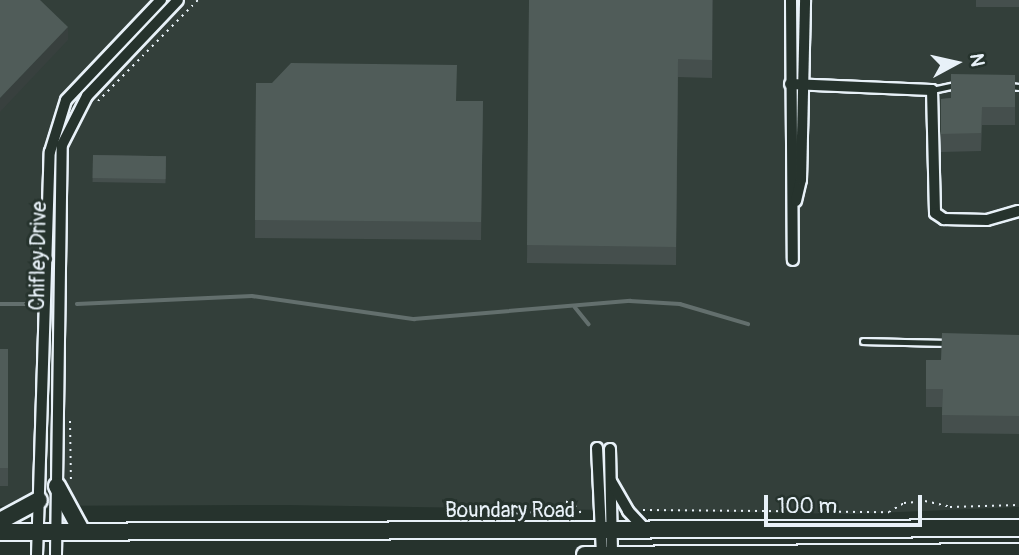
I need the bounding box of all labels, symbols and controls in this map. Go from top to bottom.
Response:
north arrow [921,28,991,98]
text: N [964,52,990,68]
street label: Chifley Drive [25,201,53,311]
scale bar [767,482,925,526]
text: 100 m [777,493,837,520]
street label: Boundary Road [445,498,575,524]

